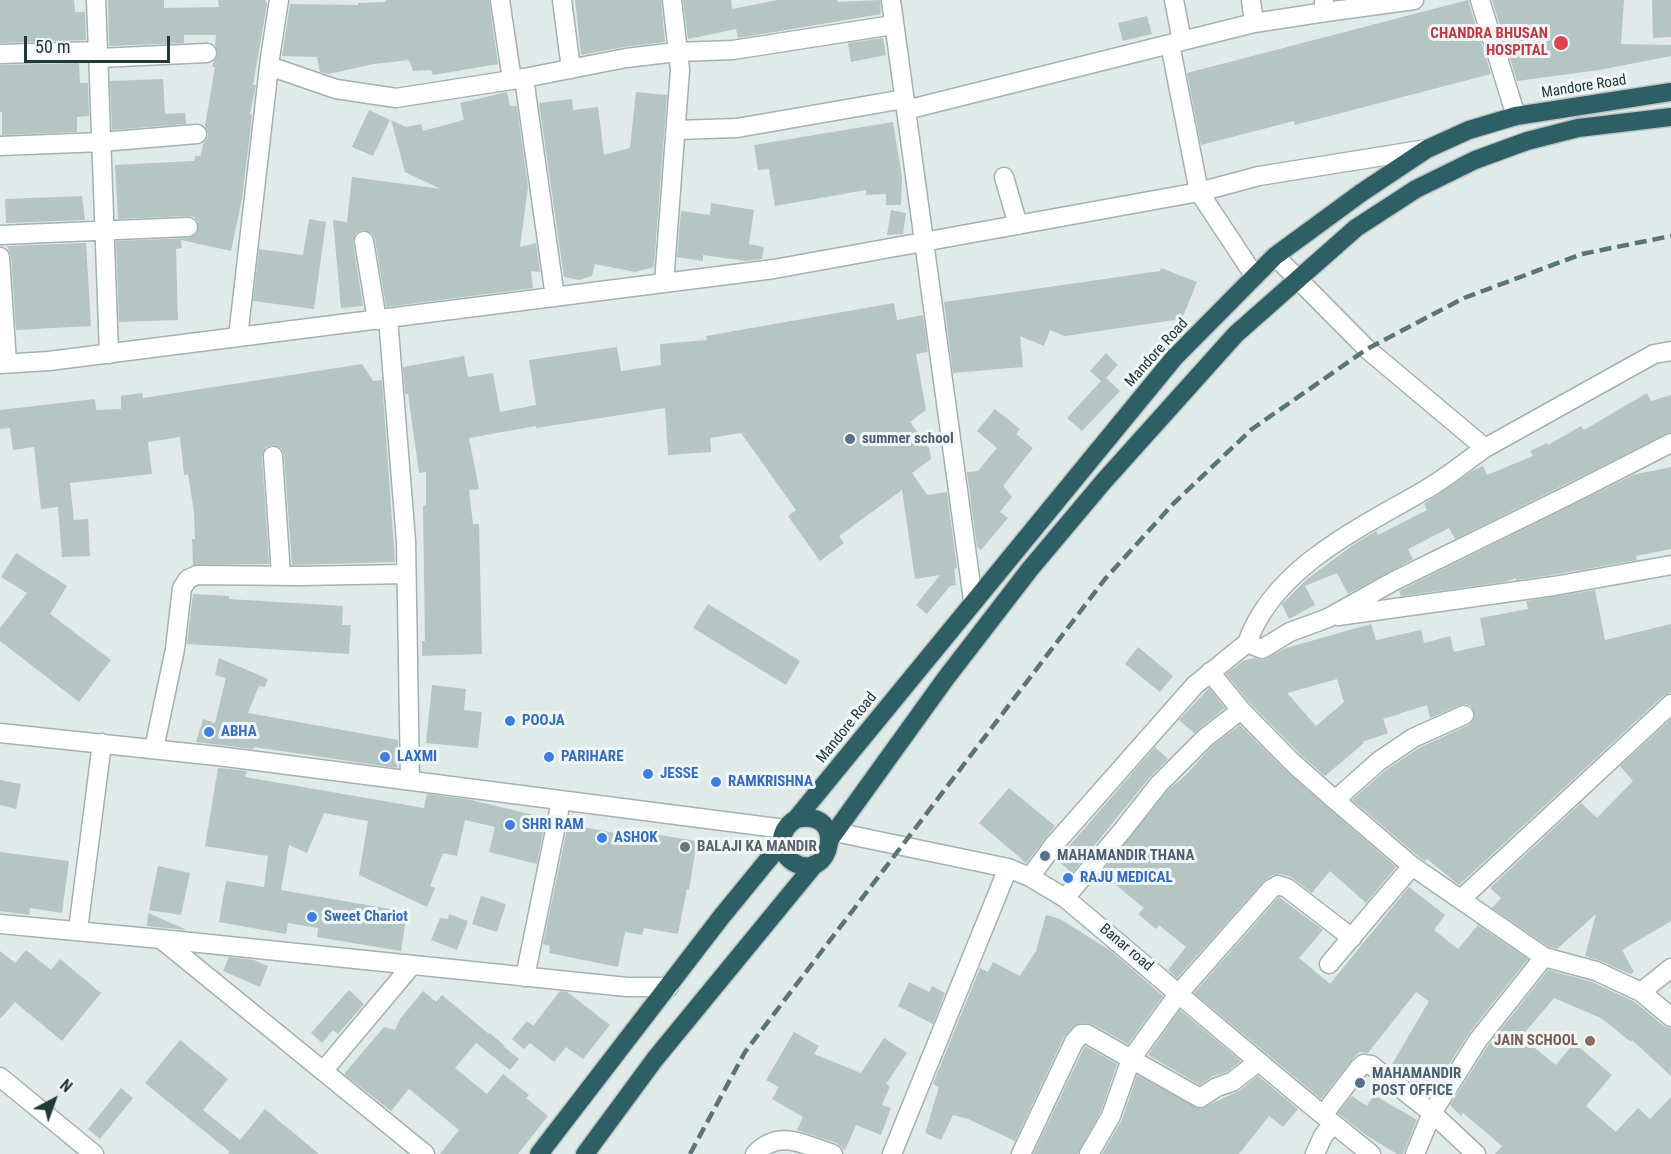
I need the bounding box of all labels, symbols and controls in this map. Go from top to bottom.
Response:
scale bar [27,24,172,62]
place label: CHANDRA BHUSAN HOSPITAL [1430,25,1548,60]
marker: CHANDRA BHUSAN HOSPITAL [1552,34,1570,52]
text: 50 m [35,36,70,57]
street label: Mandore Road [1540,71,1628,103]
street label: Mandore Road [1122,315,1192,391]
place label: summer school [862,430,954,448]
marker: summer school [843,432,857,446]
street label: Mandore Road [813,689,881,767]
place label: POOJA [522,712,565,730]
marker: POOJA [503,714,517,728]
place label: ABHA [221,723,257,741]
marker: ABHA [202,725,216,739]
place label: LAXMI [397,748,437,766]
place label: PARIHARE [561,748,623,766]
marker: LAXMI [378,750,392,764]
marker: PARIHARE [542,750,556,764]
place label: JESSE [660,765,698,783]
marker: JESSE [641,767,655,781]
place label: RAMKRISHNA [728,773,813,791]
marker: RAMKRISHNA [709,775,723,789]
place label: SHRI RAM [522,816,584,834]
marker: SHRI RAM [503,818,517,832]
place label: ASHOK [614,829,658,847]
marker: ASHOK [595,831,609,845]
place label: BALAJI KA MANDIR [697,838,817,856]
marker: BALAJI KA MANDIR [678,840,692,854]
place label: MAHAMANDIR THANA [1057,847,1194,865]
marker: MAHAMANDIR THANA [1038,849,1052,863]
place label: RAJU MEDICAL [1080,869,1173,887]
marker: RAJU MEDICAL [1061,871,1075,885]
place label: Sweet Chariot [324,908,408,926]
marker: Sweet Chariot [305,910,319,924]
street label: Banar road [1096,920,1156,976]
place label: JAIN SCHOOL [1494,1032,1578,1050]
marker: JAIN SCHOOL [1583,1034,1597,1048]
place label: MAHAMANDIR POST OFFICE [1372,1065,1461,1100]
north arrow [24,1070,84,1130]
text: N [56,1076,76,1096]
marker: MAHAMANDIR POST OFFICE [1353,1076,1367,1090]

